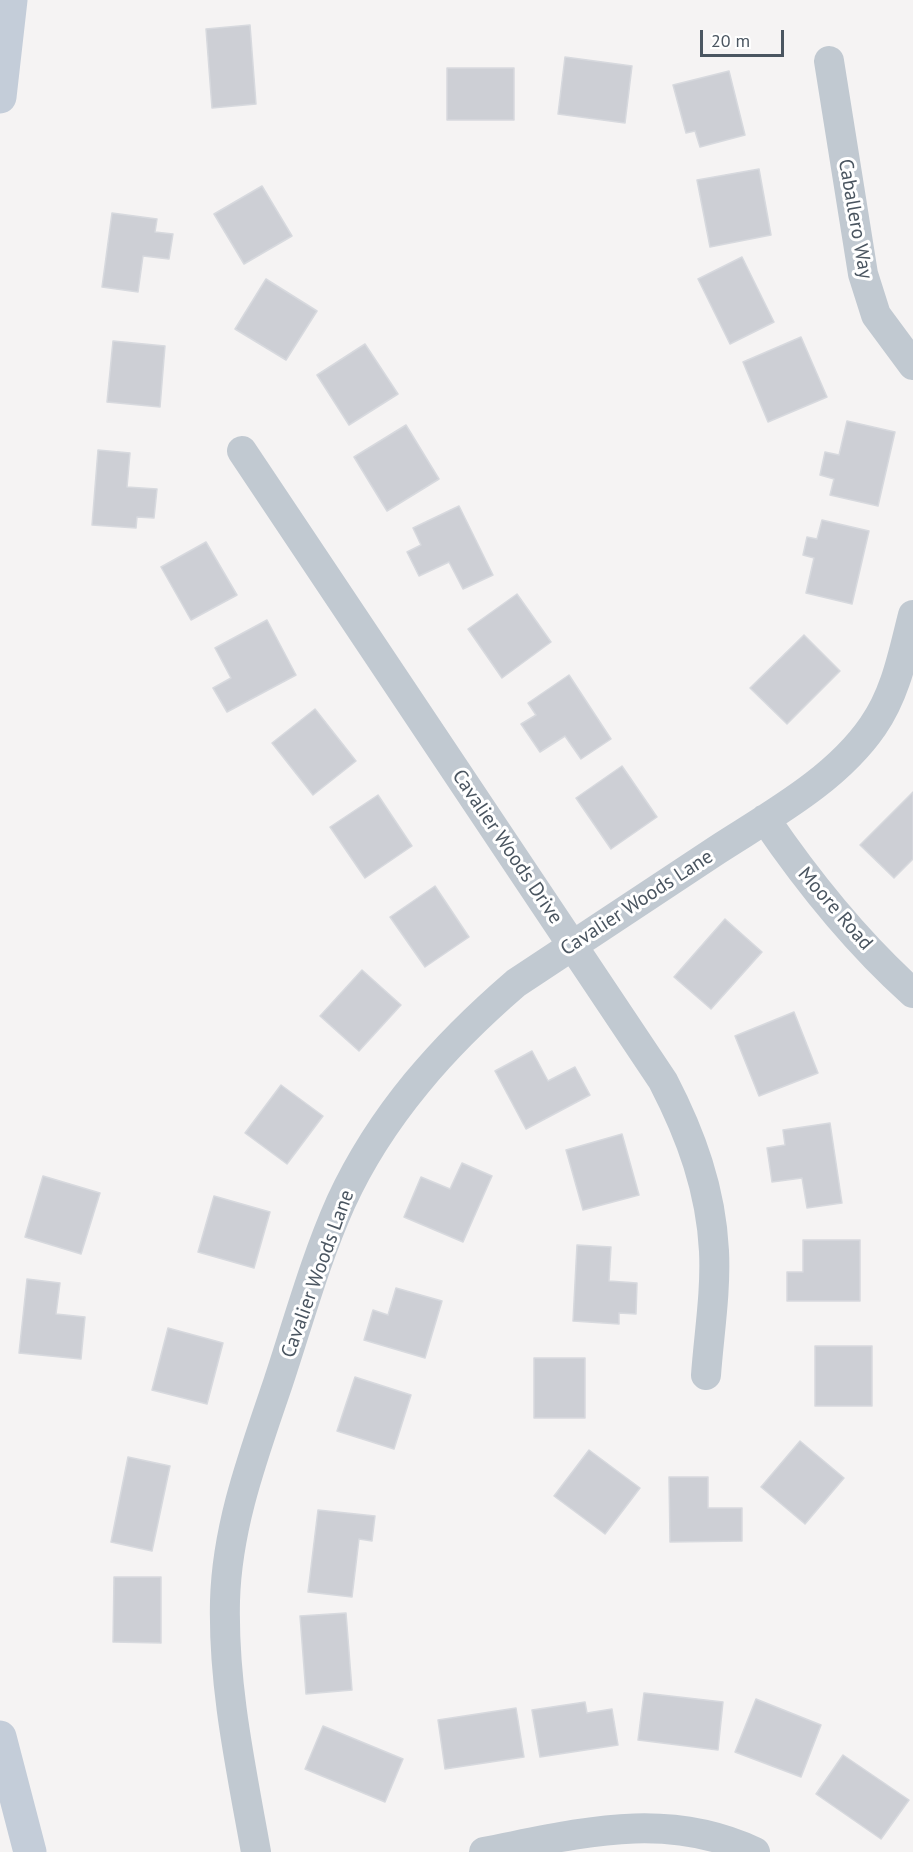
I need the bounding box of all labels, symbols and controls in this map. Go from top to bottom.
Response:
scale bar [703,18,787,56]
text: 20 m [711,29,750,52]
street label: Caballero Way [833,157,877,281]
street label: Cavalier Woods Drive [447,765,567,929]
street label: Cavalier Woods Lane [556,845,718,961]
street label: Moore Road [793,863,877,955]
street label: Cavalier Woods Lane [277,1187,359,1361]

